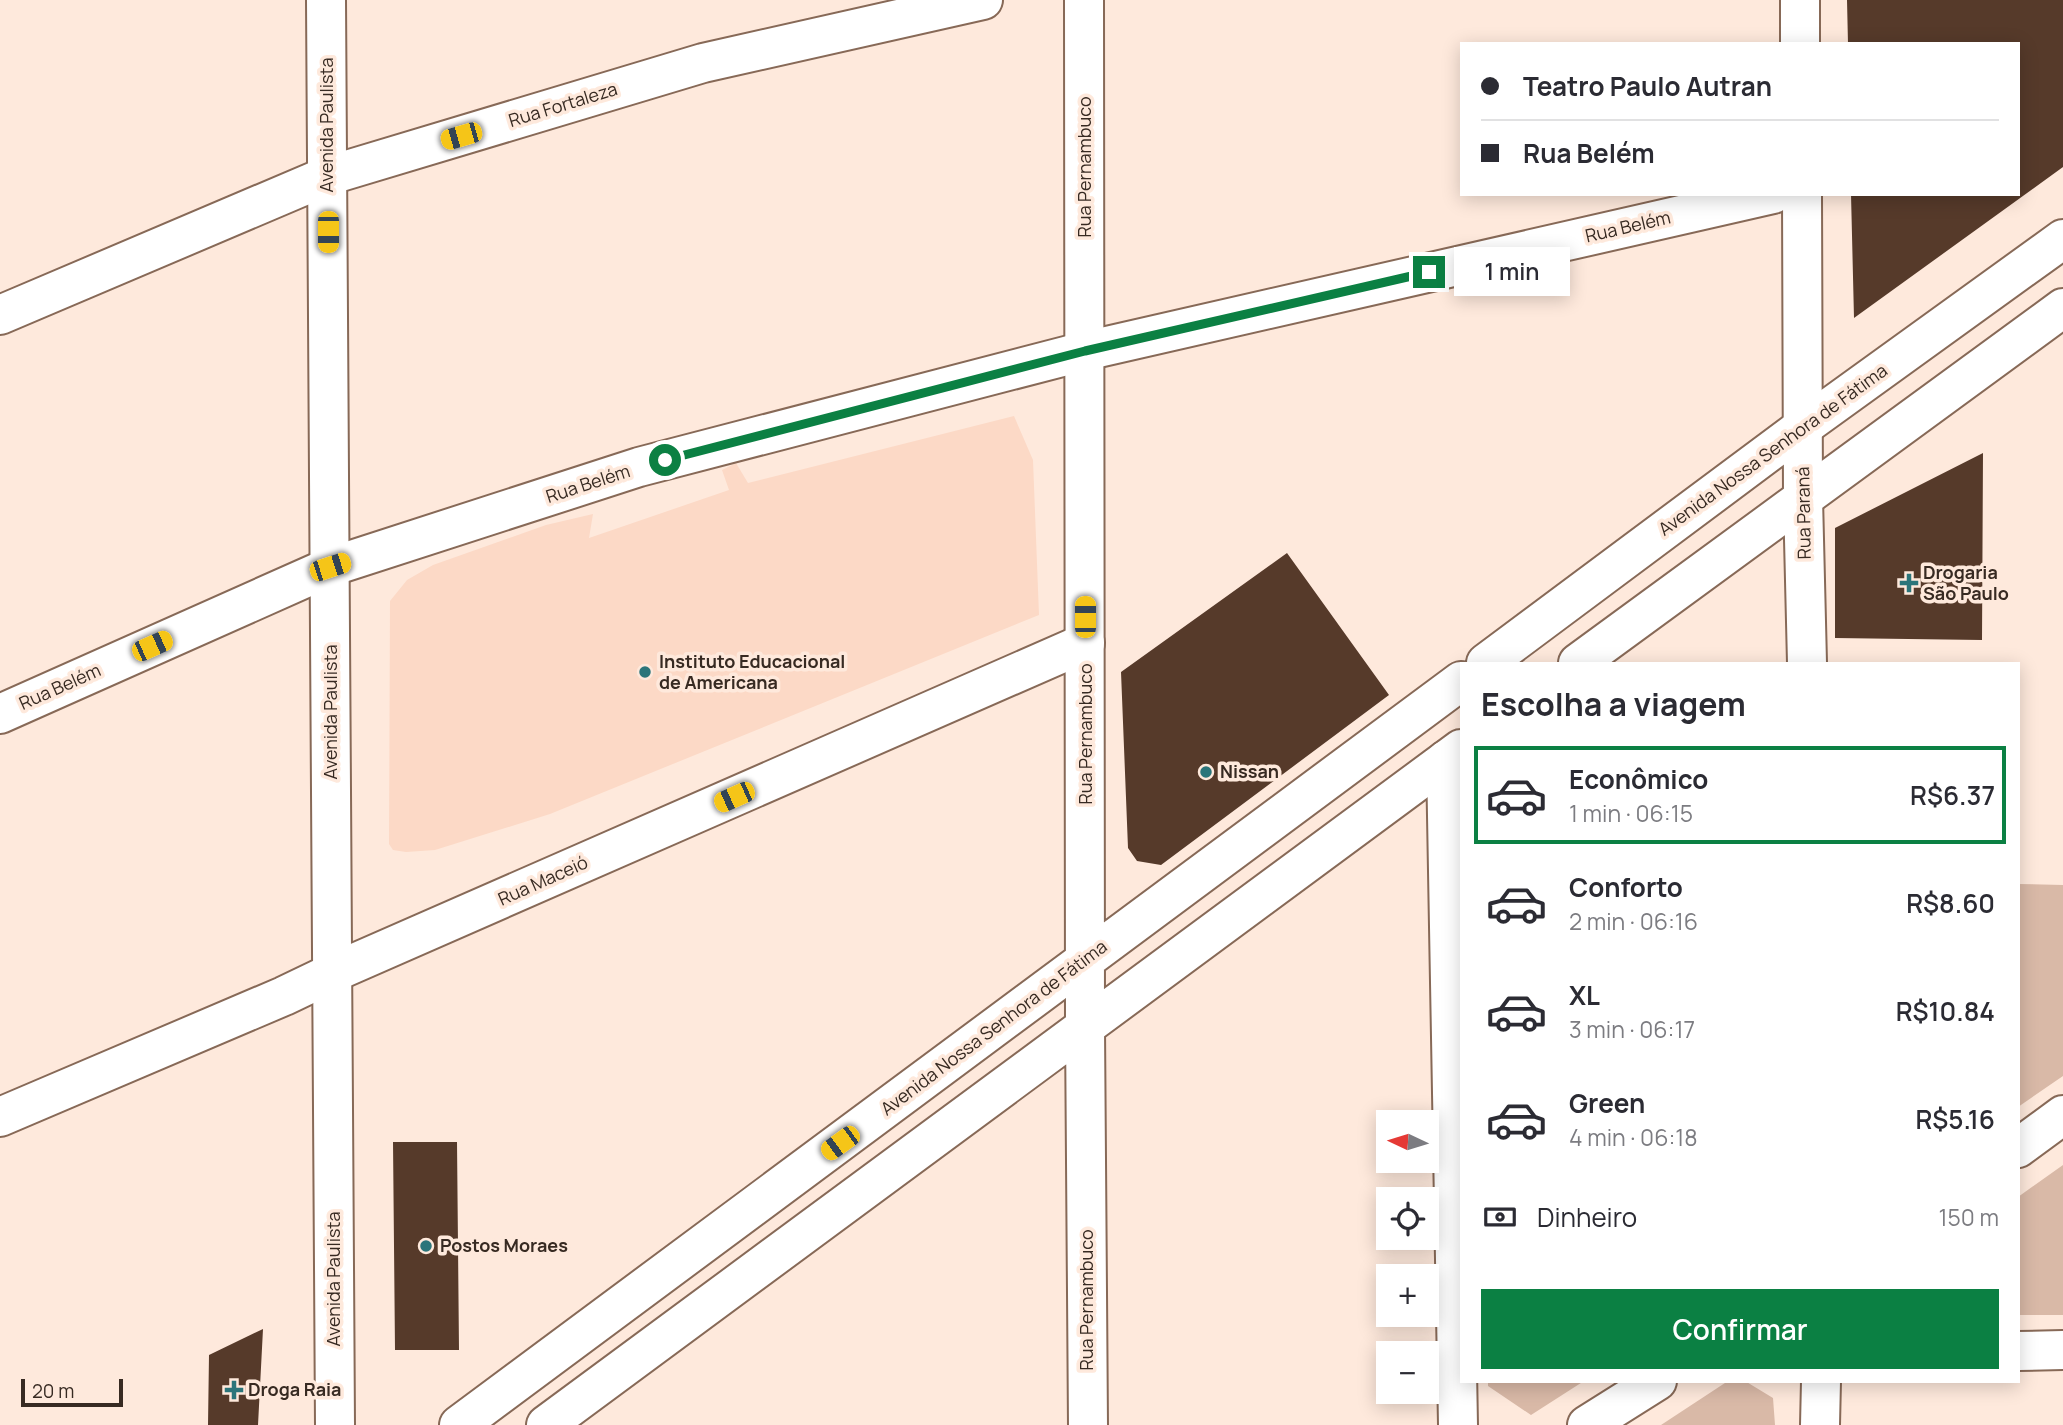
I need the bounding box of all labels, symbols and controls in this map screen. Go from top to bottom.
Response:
street label: Avenida Paulista [314,57,338,193]
text: Teatro Paulo Autran [1523,68,1772,104]
street label: Rua Fortaleza [505,76,620,132]
street label: Rua Pernambuco [1072,96,1096,238]
car [438,120,485,152]
text: Rua Belém [1523,135,1655,171]
street label: Rua Belém [1583,205,1673,247]
car [318,211,339,253]
callout: 1 min [1454,247,1569,296]
text: 1 min [1485,255,1539,287]
route end [1413,256,1445,288]
street label: Avenida Nossa Senhora de Fátima [1653,358,1892,540]
route start [649,444,681,476]
street label: Rua Belém [543,458,633,508]
street label: Rua Paraná [1790,466,1816,560]
car [307,551,354,583]
place label: Drogaria São Paulo [1923,560,2009,605]
marker: Drogaria São Paulo [1901,575,1917,591]
car [1075,596,1096,638]
car [129,628,176,664]
street label: Avenida Paulista [318,644,342,780]
place label: Instituto Educacional de Americana [659,649,845,694]
street label: Rua Belém [15,657,104,715]
street label: Rua Pernambuco [1073,663,1097,805]
marker: Instituto Educacional de Americana [637,664,653,680]
text: Escolha a viagem [1481,682,1746,726]
place label: Nissan [1220,759,1279,783]
text: Econômico [1569,761,1708,797]
marker: Nissan [1198,764,1214,780]
icon: car [1485,764,1548,827]
text: R$6.37 [1910,777,1995,813]
car [711,779,758,815]
text: 1 min · 06:15 [1569,797,1693,829]
street label: Rua Maceió [494,850,591,911]
text: Conforto [1569,869,1683,905]
icon: car [1485,872,1548,935]
text: R$8.60 [1906,885,1995,921]
text: 2 min · 06:16 [1569,905,1698,937]
street label: Avenida Nossa Senhora de Fátima [875,934,1111,1120]
text: XL [1569,977,1600,1013]
icon: car [1485,980,1548,1043]
text: R$10.84 [1896,993,1995,1029]
text: 3 min · 06:17 [1569,1013,1695,1045]
text: Green [1569,1085,1645,1121]
icon: car [1485,1088,1548,1151]
text: R$5.16 [1915,1101,1995,1137]
north arrow [1376,1110,1438,1172]
map controls [1376,1110,1439,1404]
text: 4 min · 06:18 [1569,1121,1698,1153]
car [817,1122,864,1164]
button: locate [1376,1187,1439,1250]
icon: cash [1481,1198,1519,1236]
text: Dinheiro [1537,1199,1637,1235]
text: 150 m [1939,1201,1999,1233]
street label: Avenida Paulista [321,1211,345,1347]
street label: Rua Pernambuco [1074,1229,1098,1371]
place label: Postos Moraes [440,1233,568,1257]
marker: Postos Moraes [418,1238,434,1254]
button: + [1376,1264,1439,1327]
button: Confirmar [1481,1289,1999,1369]
button: − [1376,1341,1439,1404]
scale bar [21,1376,122,1408]
place label: Droga Raia [248,1377,341,1401]
text: 20 m [32,1378,74,1404]
marker: Droga Raia [226,1382,242,1398]

